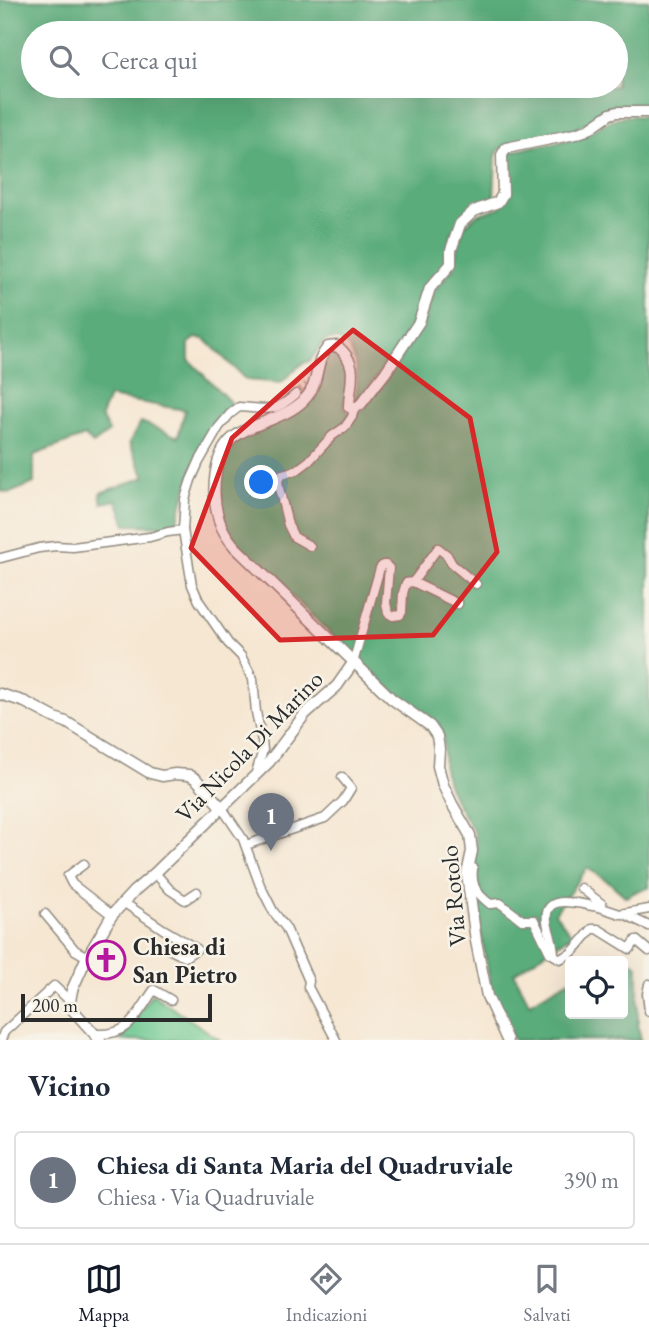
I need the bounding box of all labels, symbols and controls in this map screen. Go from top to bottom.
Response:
search box [21,21,628,98]
icon: search [45,41,83,79]
text: Cerca qui [101,43,198,77]
your location [244,465,278,499]
street label: Via Nicola Di Marino [168,663,330,829]
pin: 1 [248,793,294,851]
street label: Via Rotolo [433,844,473,948]
place label: Chiesa di San Pietro [133,931,237,990]
church icon: Chiesa di San Pietro [85,939,127,981]
map controls [565,956,628,1019]
button: locate [565,956,628,1019]
scale bar [21,991,212,1023]
text: 200 m [32,993,78,1018]
text: Vicino [28,1066,110,1105]
text: Chiesa di Santa Maria del Quadruviale [97,1148,513,1182]
text: 1 [47,1165,59,1195]
text: 390 m [563,1165,619,1195]
text: Chiesa · Via Quadruviale [97,1182,314,1212]
tab: Mappa [78,1260,129,1327]
tab: Indicazioni [286,1260,367,1327]
tab: Salvati [524,1260,571,1327]

